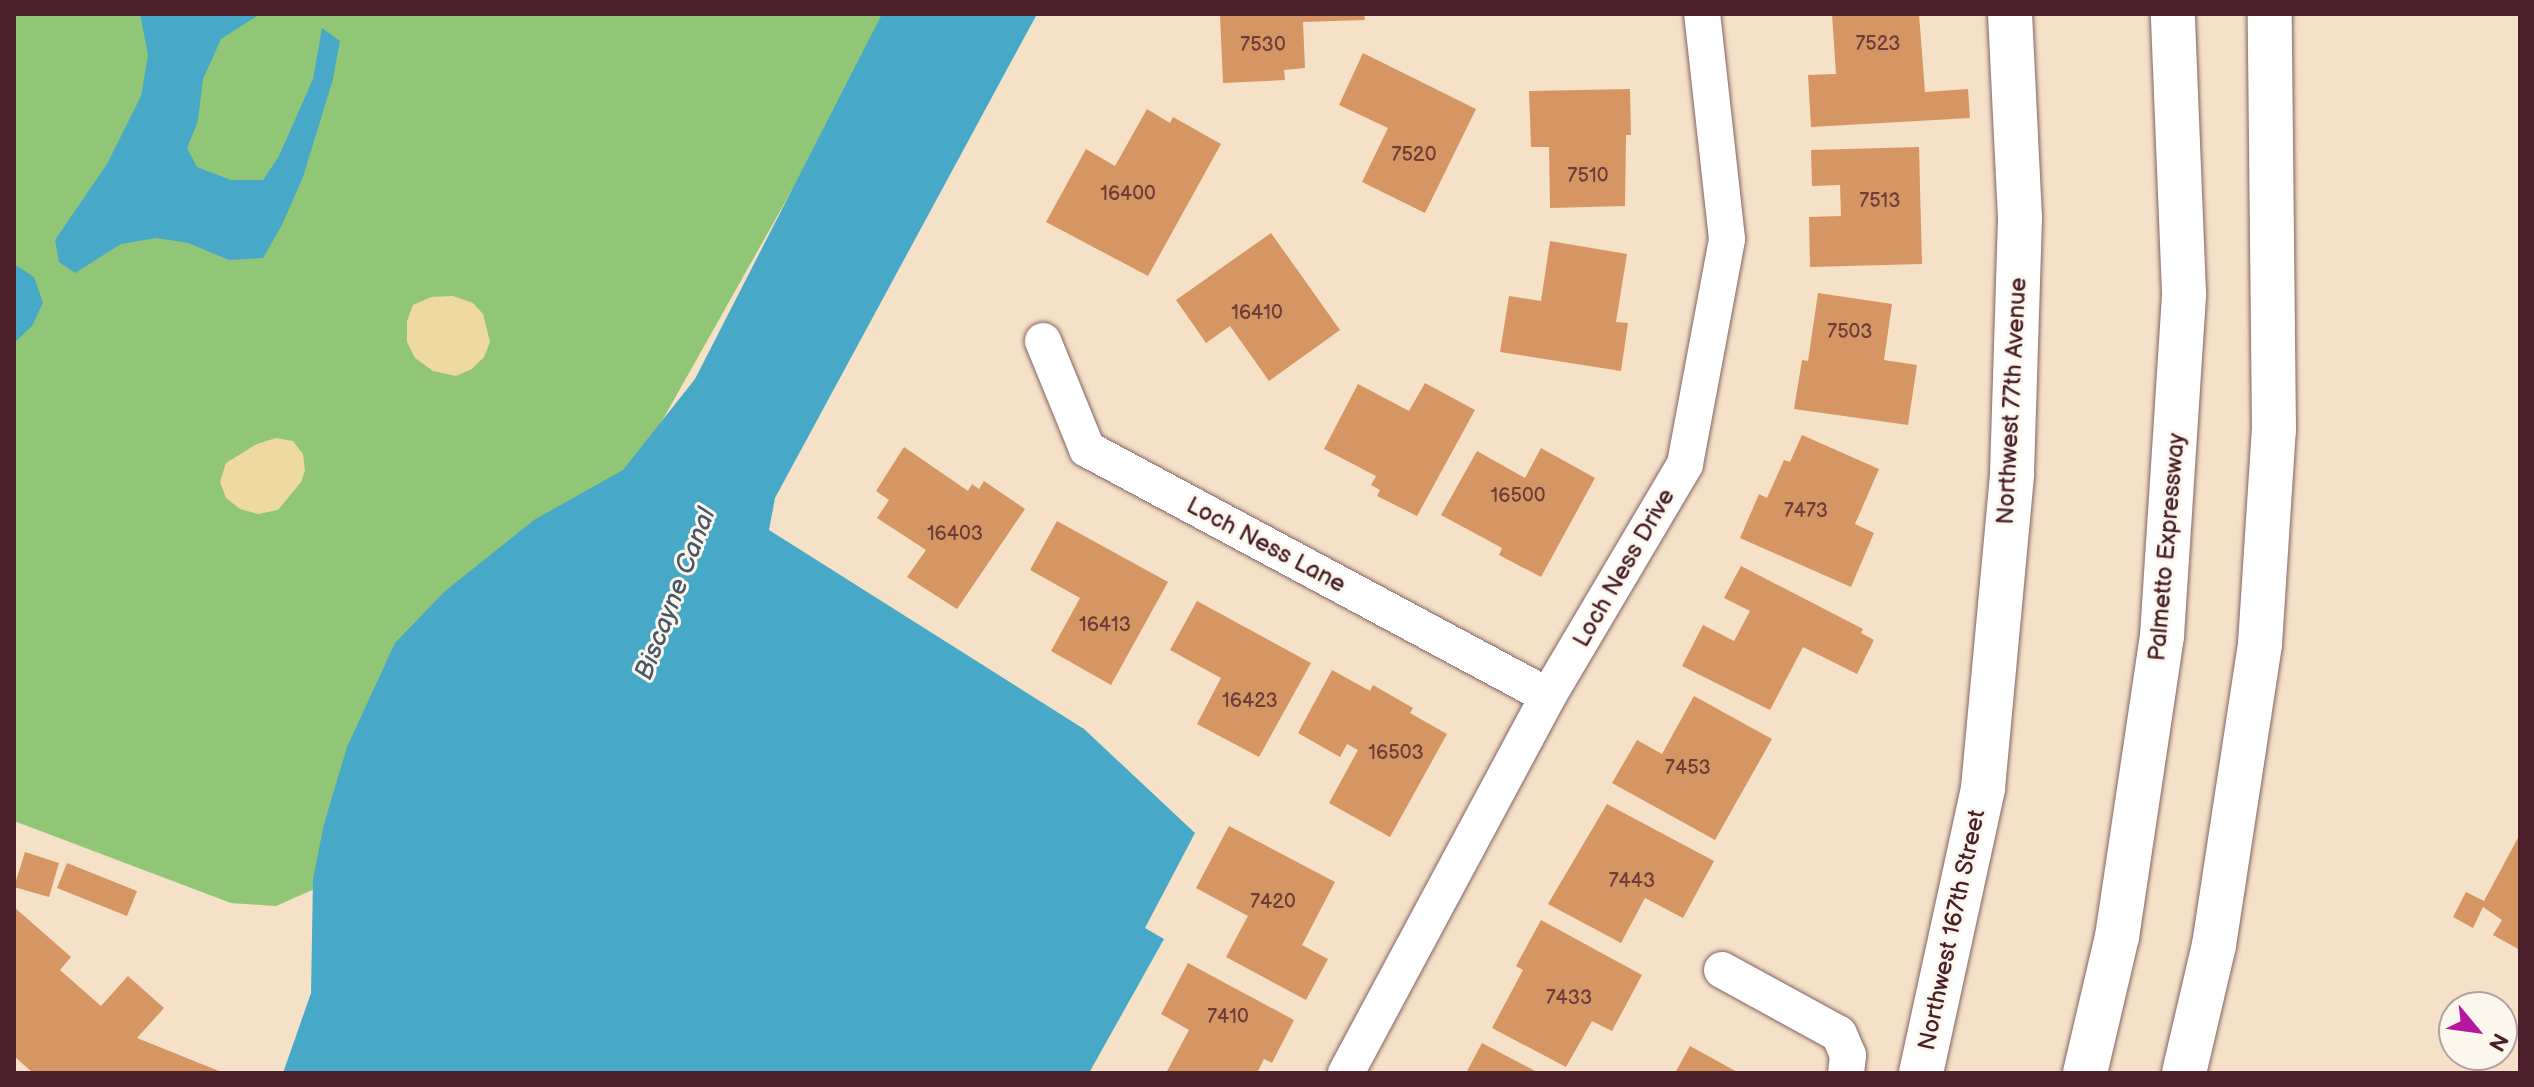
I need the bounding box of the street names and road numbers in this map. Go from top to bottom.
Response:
street label: Northwest 77th Avenue [1991,276,2033,526]
street label: Palmetto Expressway [2143,432,2191,662]
street label: Loch Ness Drive [1567,484,1681,652]
street label: Loch Ness Lane [1181,491,1351,599]
street label: Northwest 167th Street [1912,807,1992,1053]

